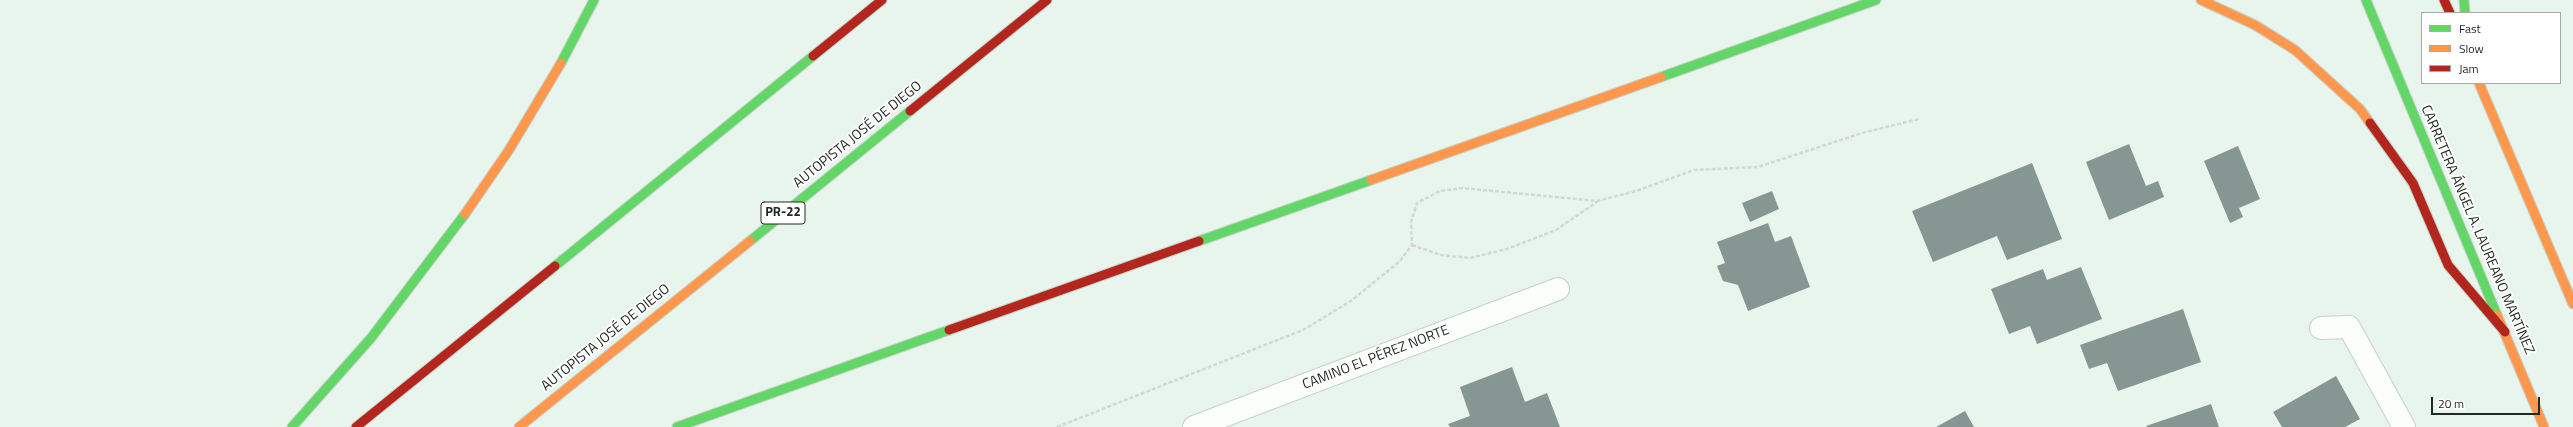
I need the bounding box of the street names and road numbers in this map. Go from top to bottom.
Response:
street label: AUTOPISTA JOSÉ DE DIEGO [790,78,926,192]
street label: CARRETERA ÁNGEL A. LAUREANO MARTÍNEZ [2417,103,2537,357]
road number: PR-22 [761,202,805,224]
street label: AUTOPISTA JOSÉ DE DIEGO [538,281,674,395]
street label: CAMINO EL PÉREZ NORTE [1300,322,1452,394]

